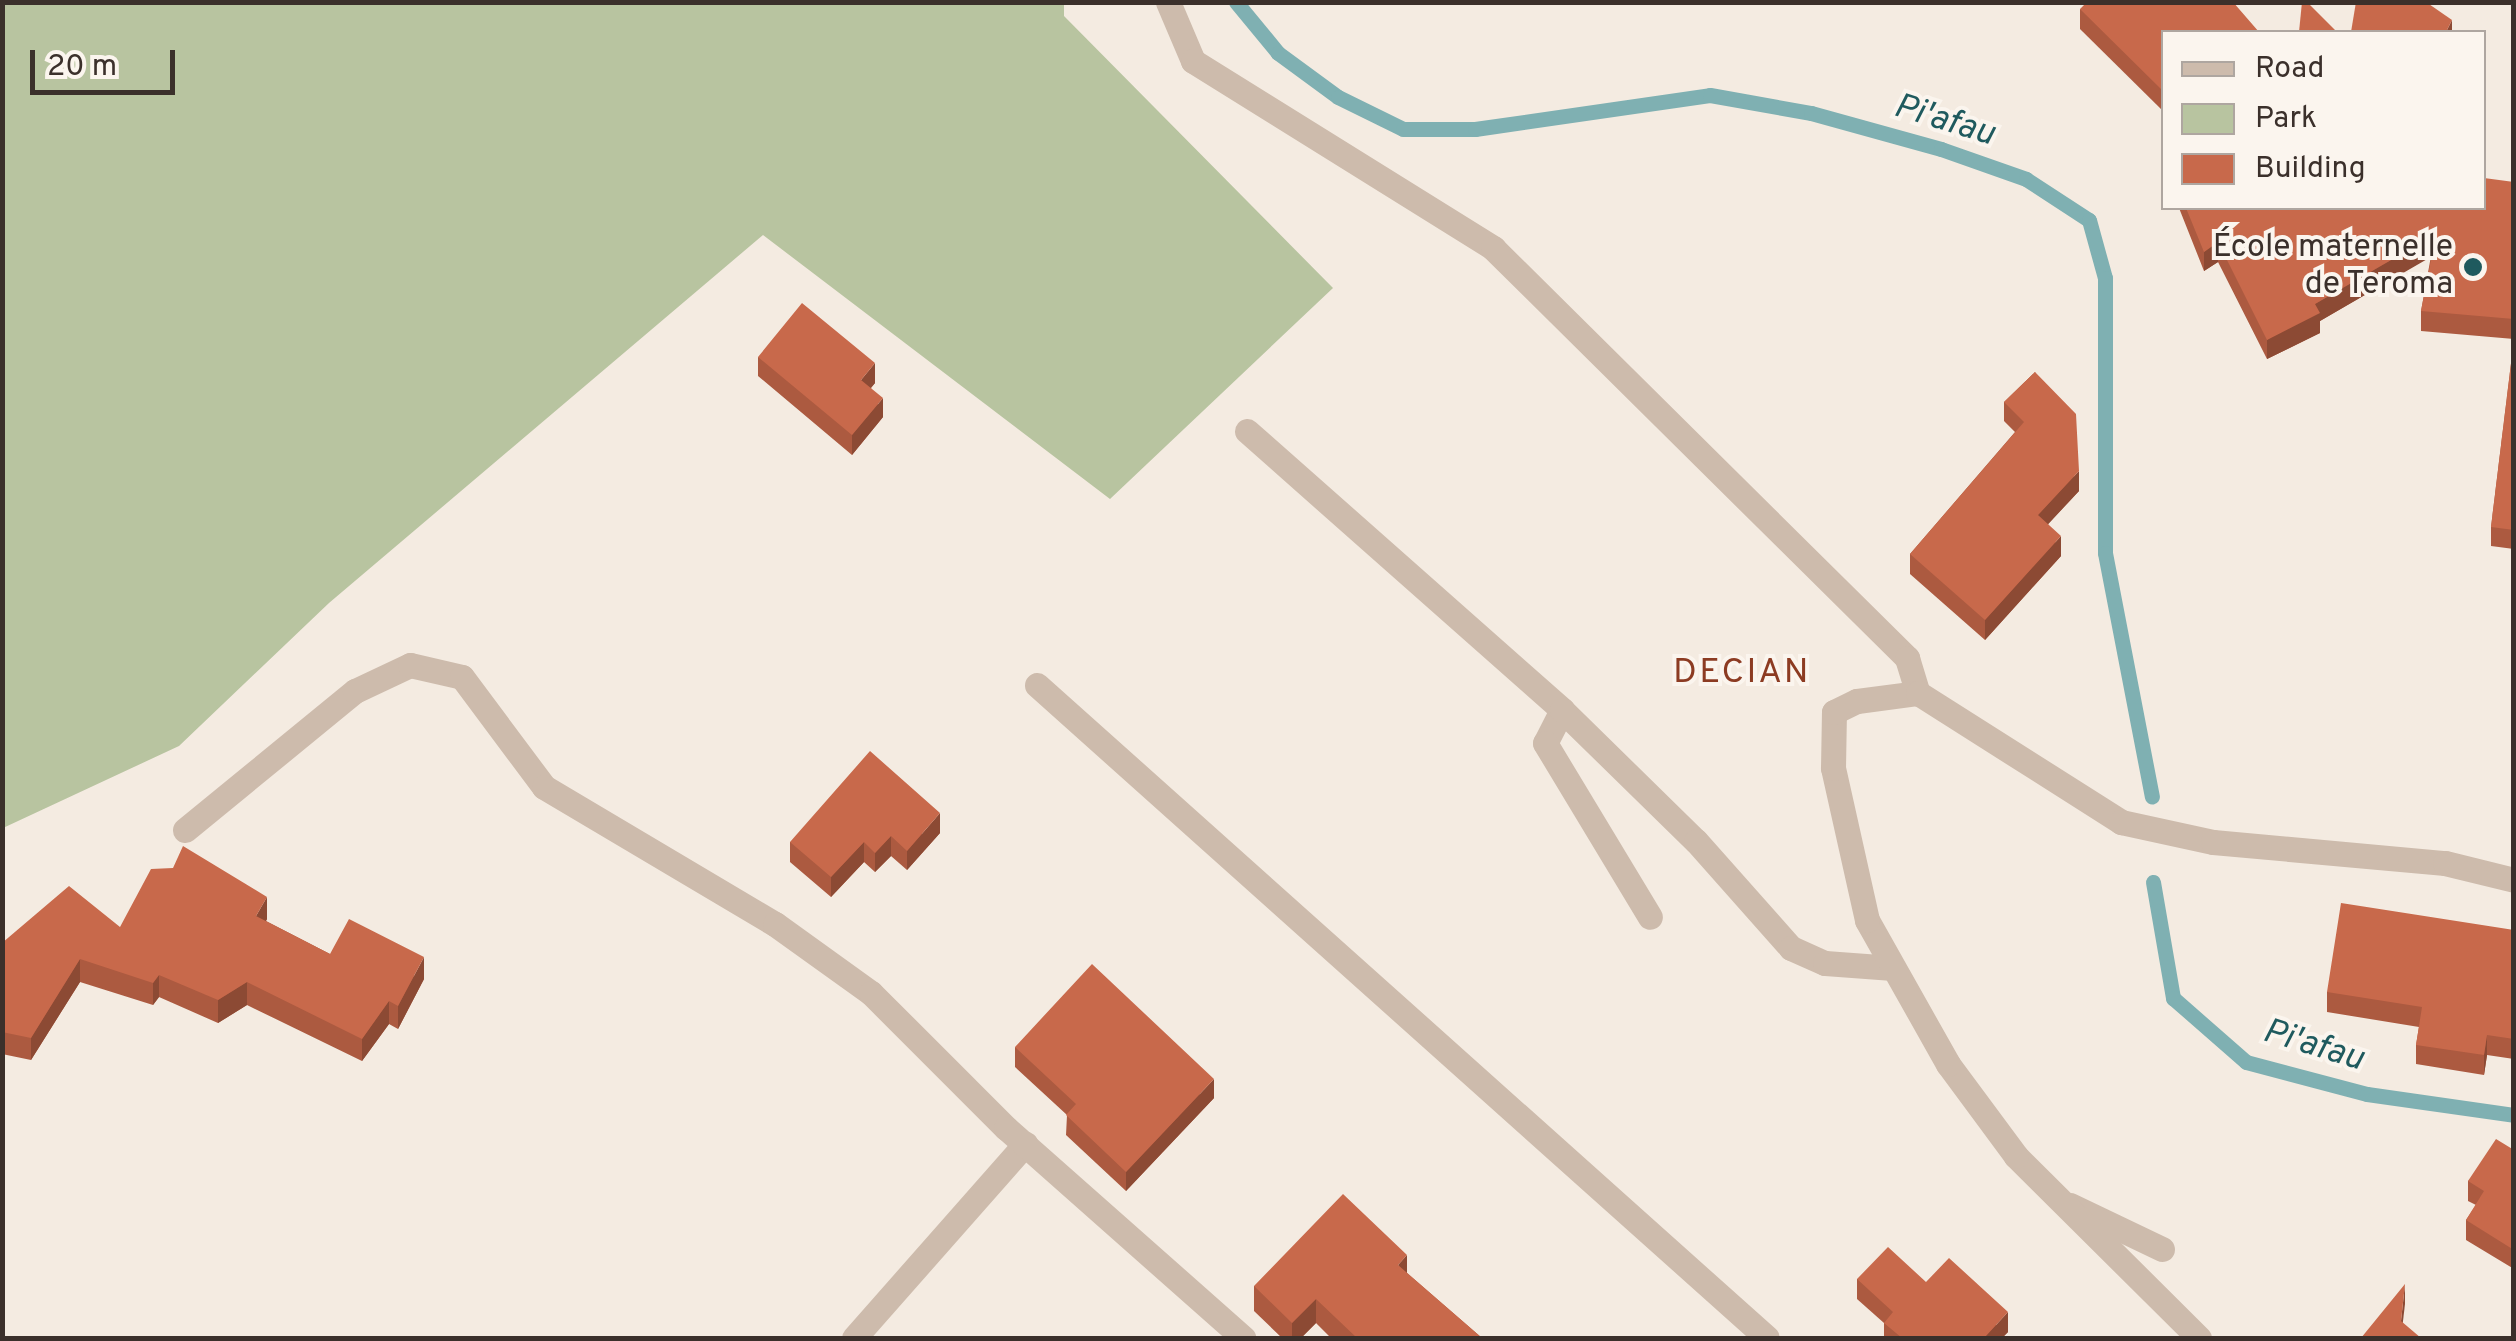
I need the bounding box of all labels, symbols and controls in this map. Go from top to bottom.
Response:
scale bar [35,30,180,92]
legend [2161,30,2486,210]
text: 20 m [47,49,117,86]
text: Road [2255,51,2324,88]
water label: Pi'afau [1888,86,2000,156]
text: Park [2255,101,2317,138]
text: Building [2255,151,2366,188]
place label: École maternelle de Teroma [2213,230,2453,305]
marker: École maternelle de Teroma [2462,256,2484,278]
district label: DECIAN [1673,652,1811,694]
water label: Pi'afau [2257,1011,2369,1081]

